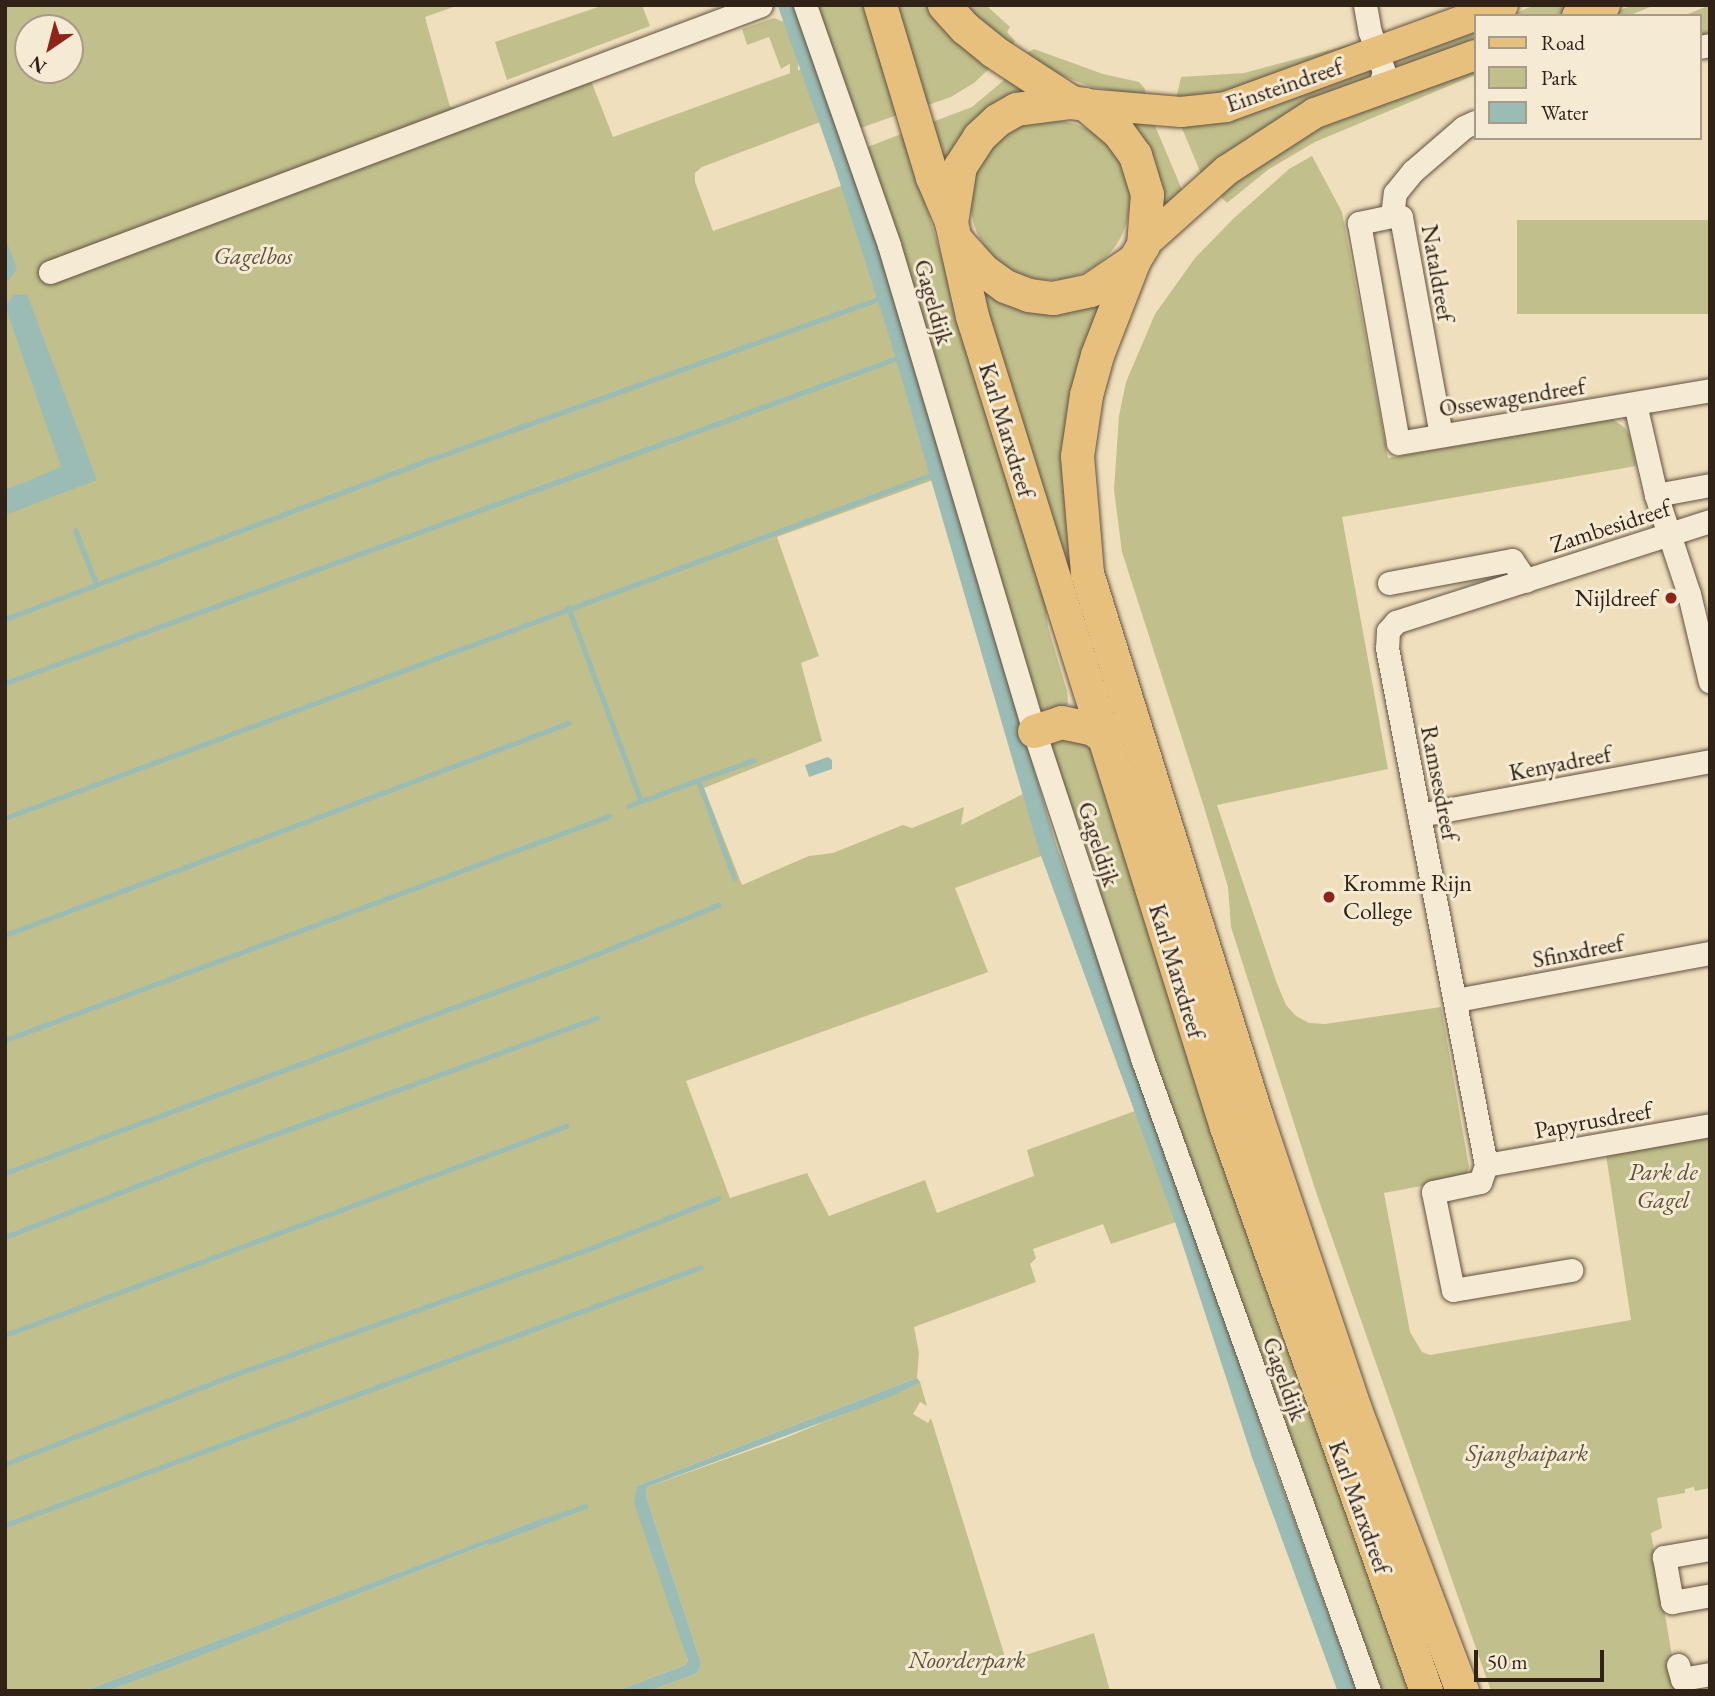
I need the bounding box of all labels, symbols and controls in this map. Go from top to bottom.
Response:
north arrow [14,14,84,84]
legend [1474,14,1701,140]
text: Road [1541,29,1585,56]
text: N [24,50,51,80]
street label: Einsteindreef [1222,52,1346,118]
text: Park [1541,64,1577,91]
text: Water [1541,99,1588,126]
street label: Nataldreef [1415,222,1461,324]
park label: Gagelbos [214,242,292,270]
street label: Gageldijk [908,256,960,348]
street label: Karl Marxdreef [973,359,1041,501]
street label: Ossewagendreef [1437,371,1587,423]
street label: Zambesidreef [1546,493,1674,559]
place label: Nijldreef [1575,584,1657,612]
marker: Nijldreef [1663,590,1679,606]
street label: Ramsesdreef [1415,723,1465,843]
street label: Kenyadreef [1506,739,1614,787]
street label: Gageldijk [1072,798,1126,890]
place label: Kromme Rijn College [1343,869,1472,925]
marker: Kromme Rijn College [1321,889,1337,905]
street label: Karl Marxdreef [1143,900,1211,1042]
street label: Sfinxdreef [1530,928,1626,974]
street label: Papyrusdreef [1532,1096,1654,1144]
park label: Park de Gagel [1628,1158,1698,1214]
street label: Gageldijk [1257,1333,1313,1425]
street label: Karl Marxdreef [1323,1437,1397,1577]
park label: Sjanghaipark [1466,1439,1588,1467]
scale bar [1477,1636,1606,1680]
park label: Noorderpark [908,1646,1026,1674]
text: 50 m [1487,1648,1528,1675]

